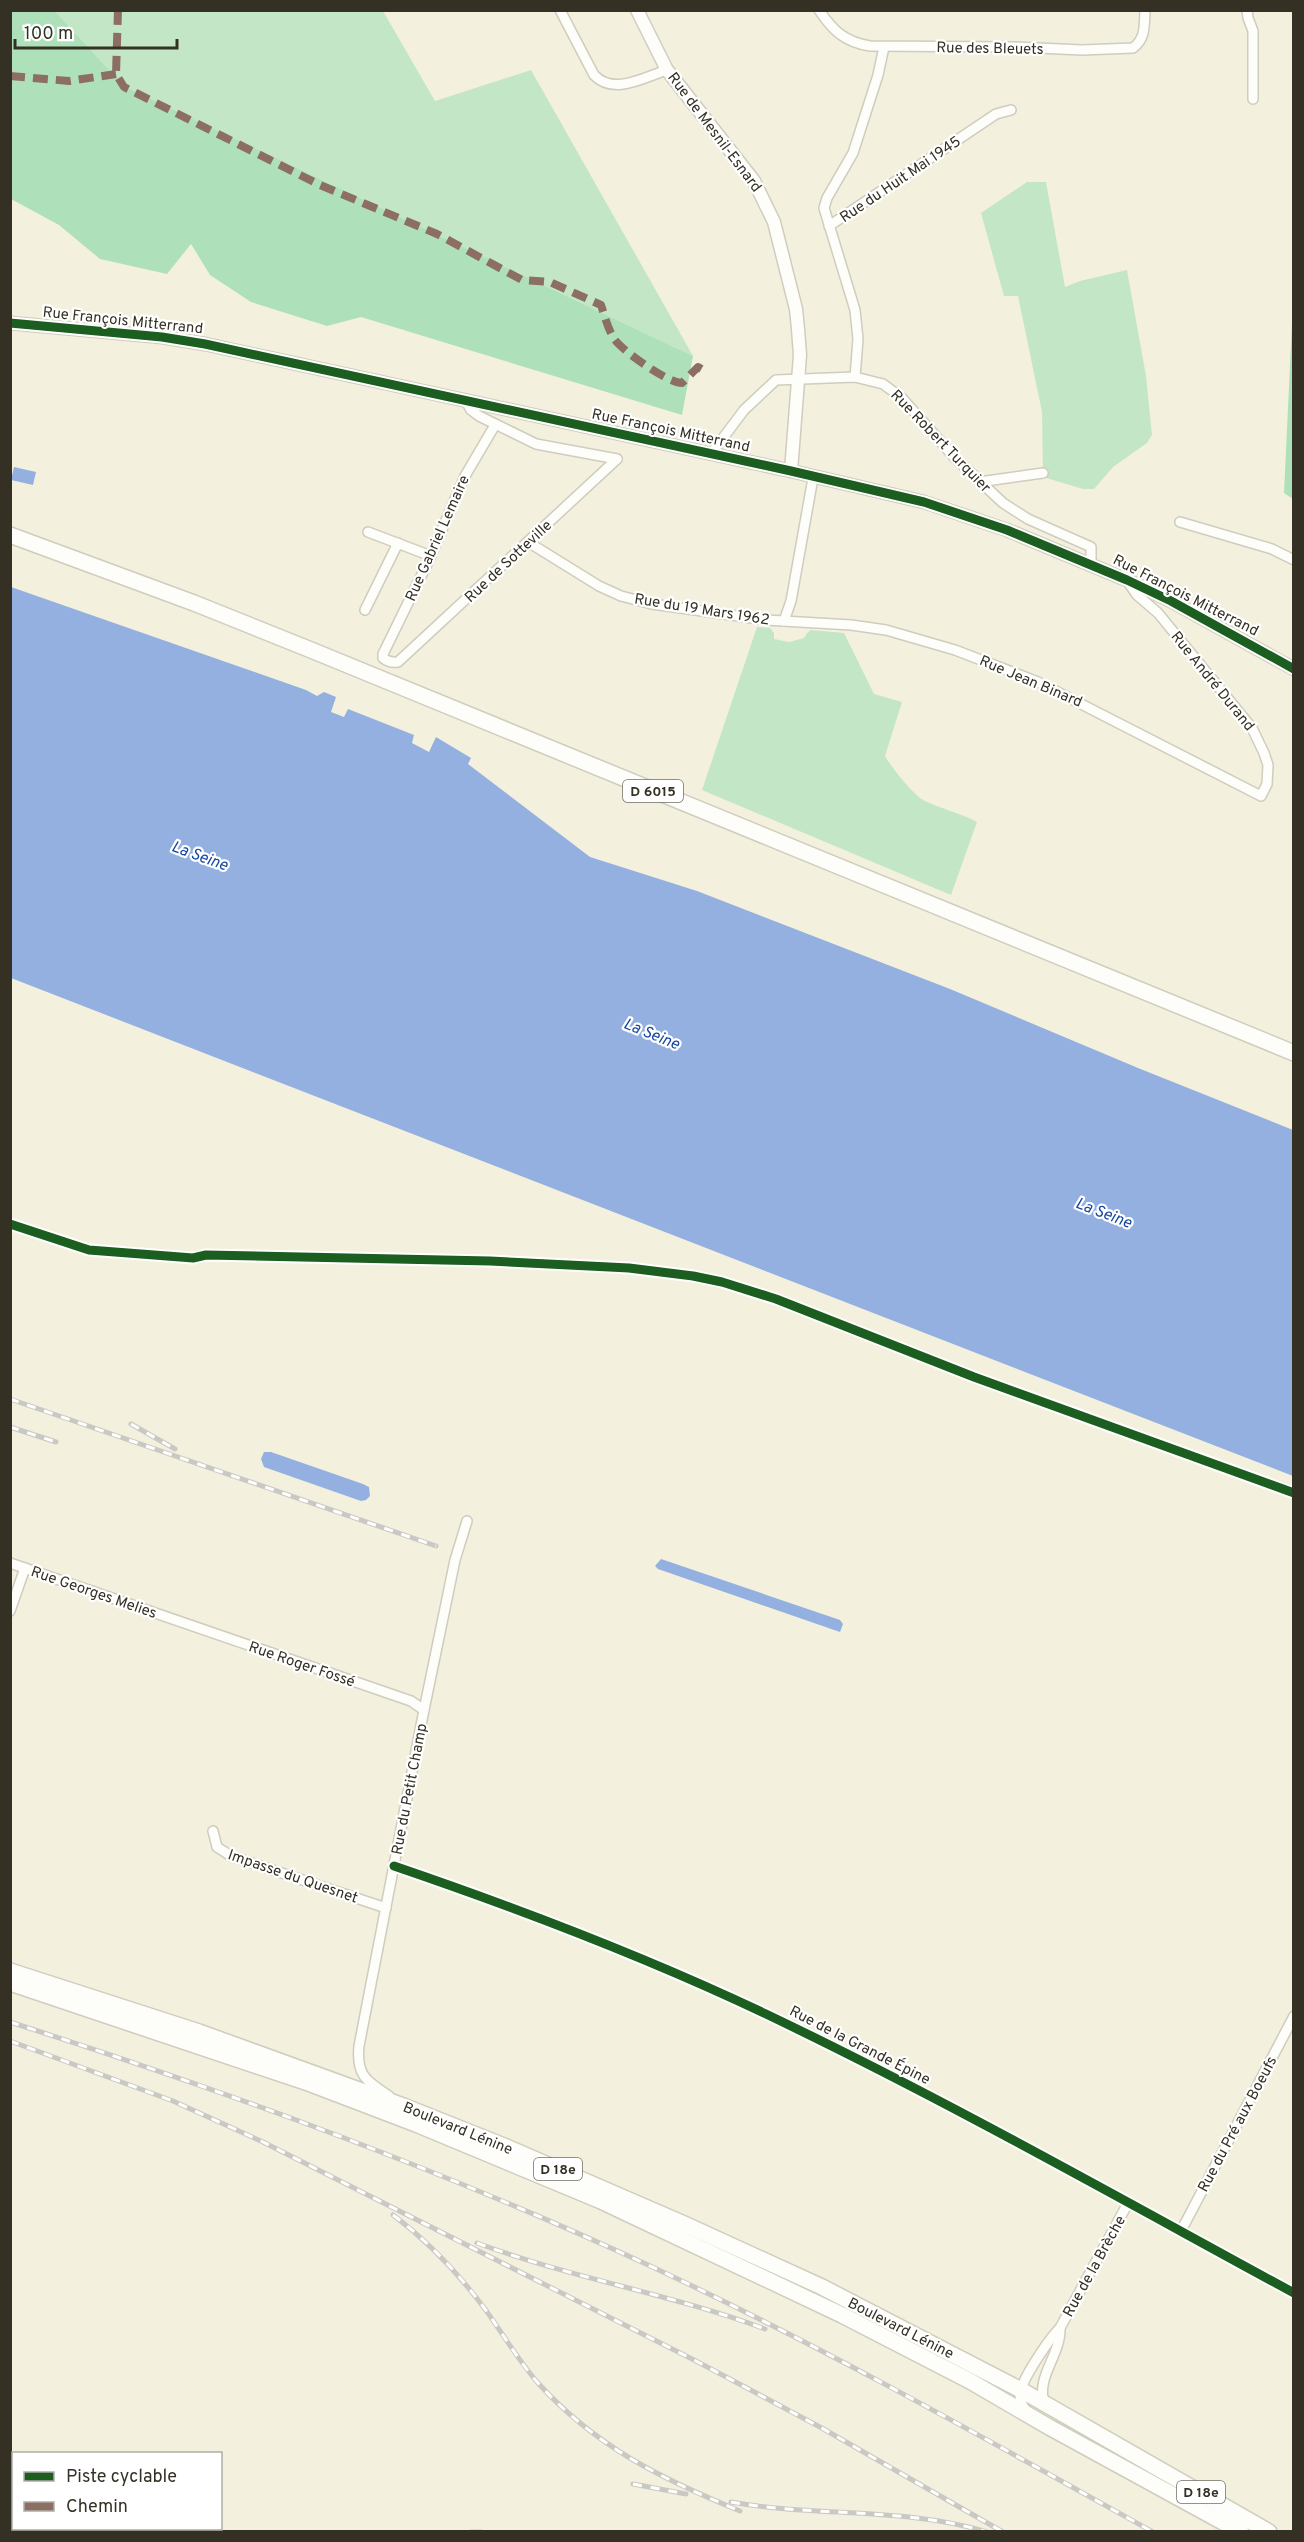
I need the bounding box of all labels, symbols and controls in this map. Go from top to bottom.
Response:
scale bar [15,12,177,50]
text: 100 m [24,23,73,46]
street label: Rue des Bleuets [936,39,1044,60]
street label: Rue de Mesnil-Esnard [663,69,765,197]
street label: Rue du Huit Mai 1945 [837,133,965,228]
street label: Rue François Mitterrand [42,304,204,339]
street label: Rue Robert Turquier [886,386,994,498]
street label: Rue François Mitterrand [590,405,752,458]
street label: Rue Gabriel Lemaire [402,473,475,605]
street label: Rue de Sotteville [461,517,557,608]
street label: Rue François Mitterrand [1109,551,1261,641]
street label: Rue du 19 Mars 1962 [633,590,771,631]
street label: Rue André Durand [1166,628,1258,736]
street label: Rue Jean Binard [976,652,1085,713]
road number: D 6015 [623,780,683,802]
water label: La Seine [168,837,231,877]
water label: La Seine [620,1015,683,1055]
water label: La Seine [1072,1194,1135,1234]
street label: Rue Georges Melies [28,1563,159,1624]
street label: Rue Roger Fossé [246,1638,357,1693]
street label: Rue du Petit Champ [388,1722,433,1857]
street label: Impasse du Quesnet [225,1846,360,1909]
street label: Rue de la Grande Épine [786,2002,933,2090]
street label: Rue du Pré aux Boeufs [1194,2054,1282,2196]
street label: Boulevard Lénine [400,2099,515,2160]
road number: D 18e [534,2158,582,2180]
street label: Rue de la Brèche [1060,2213,1131,2321]
street label: Boulevard Lénine [844,2294,957,2364]
legend [12,2452,222,2530]
text: Piste cyclable [66,2466,177,2489]
road number: D 18e [1177,2481,1225,2503]
text: Chemin [66,2496,128,2519]

